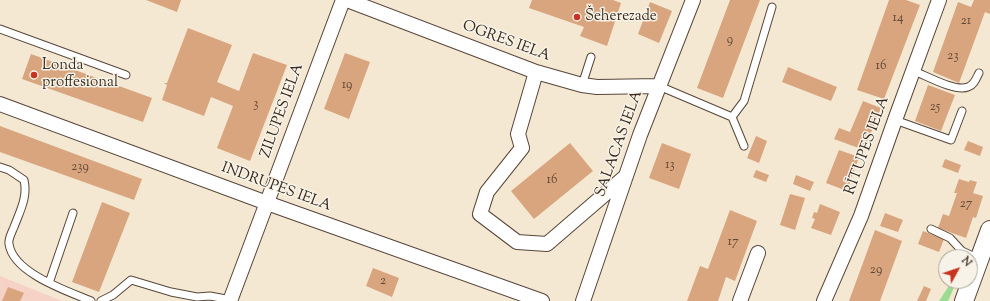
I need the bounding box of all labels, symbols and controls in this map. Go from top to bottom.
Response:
place label: Šeherezade [585,8,657,26]
house number: 14 [893,11,903,27]
marker: Šeherezade [572,12,582,22]
house number: 21 [961,14,971,30]
street label: OGRES IELA [460,18,552,66]
house number: 9 [727,33,733,49]
house number: 23 [947,49,959,65]
place label: Londa proffesional [42,57,118,92]
house number: 16 [876,59,886,75]
street label: ZILUPES IELA [258,61,308,161]
marker: Londa proffesional [29,70,39,80]
house number: 19 [342,78,352,94]
street label: SALACAS IELA [592,88,648,200]
street label: RĪTUPES IELA [842,94,894,198]
house number: 3 [253,97,259,113]
house number: 25 [930,100,940,116]
house number: 13 [665,158,675,174]
house number: 239 [71,160,89,176]
street label: INDRUPES IELA [219,160,333,216]
house number: 16 [547,173,557,189]
house number: 27 [960,197,972,213]
house number: 17 [728,235,738,251]
north arrow [938,249,978,289]
text: N [957,253,975,270]
house number: 29 [870,263,882,279]
house number: 2 [380,274,386,290]

